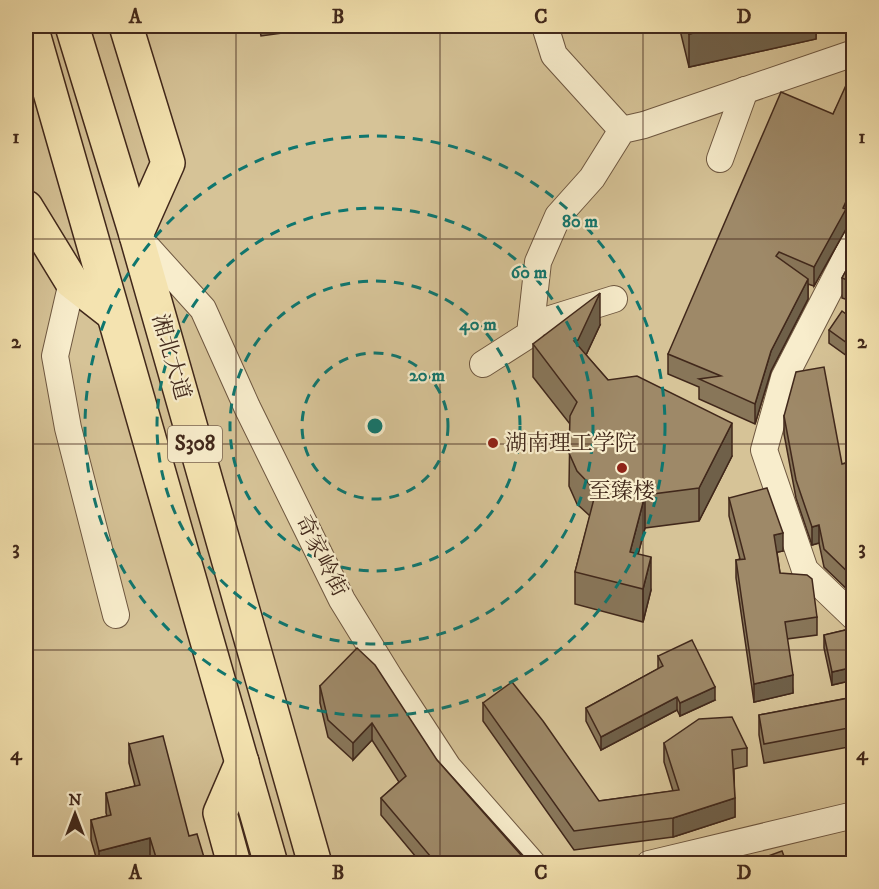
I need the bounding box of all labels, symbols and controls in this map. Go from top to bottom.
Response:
text: A [128,5,143,30]
text: B [332,5,344,30]
text: C [534,5,548,30]
text: D [737,5,752,30]
text: 1 [12,125,20,150]
text: 1 [858,125,866,150]
text: 80 m [562,211,599,233]
text: 60 m [511,262,548,284]
street label: 湘北大道 [146,311,196,403]
text: 40 m [458,314,497,336]
text: 2 [11,330,22,355]
text: 2 [857,330,868,355]
text: 20 m [409,365,445,387]
centre of rings [365,416,385,436]
road number: S308 [168,426,222,462]
place label: 湖南理工学院 [505,430,637,457]
marker: 湖南理工学院 [486,436,500,450]
marker: 至臻楼 [615,461,629,475]
place label: 至臻楼 [589,478,655,505]
street label: 奇家岭街 [289,511,353,601]
text: 3 [12,536,20,561]
text: 3 [858,536,866,561]
text: 4 [10,742,23,767]
text: 4 [856,742,869,767]
north arrow [45,784,105,844]
text: N [68,790,82,810]
text: A [128,861,143,886]
text: B [332,861,344,886]
text: C [534,861,548,886]
text: D [737,861,752,886]

